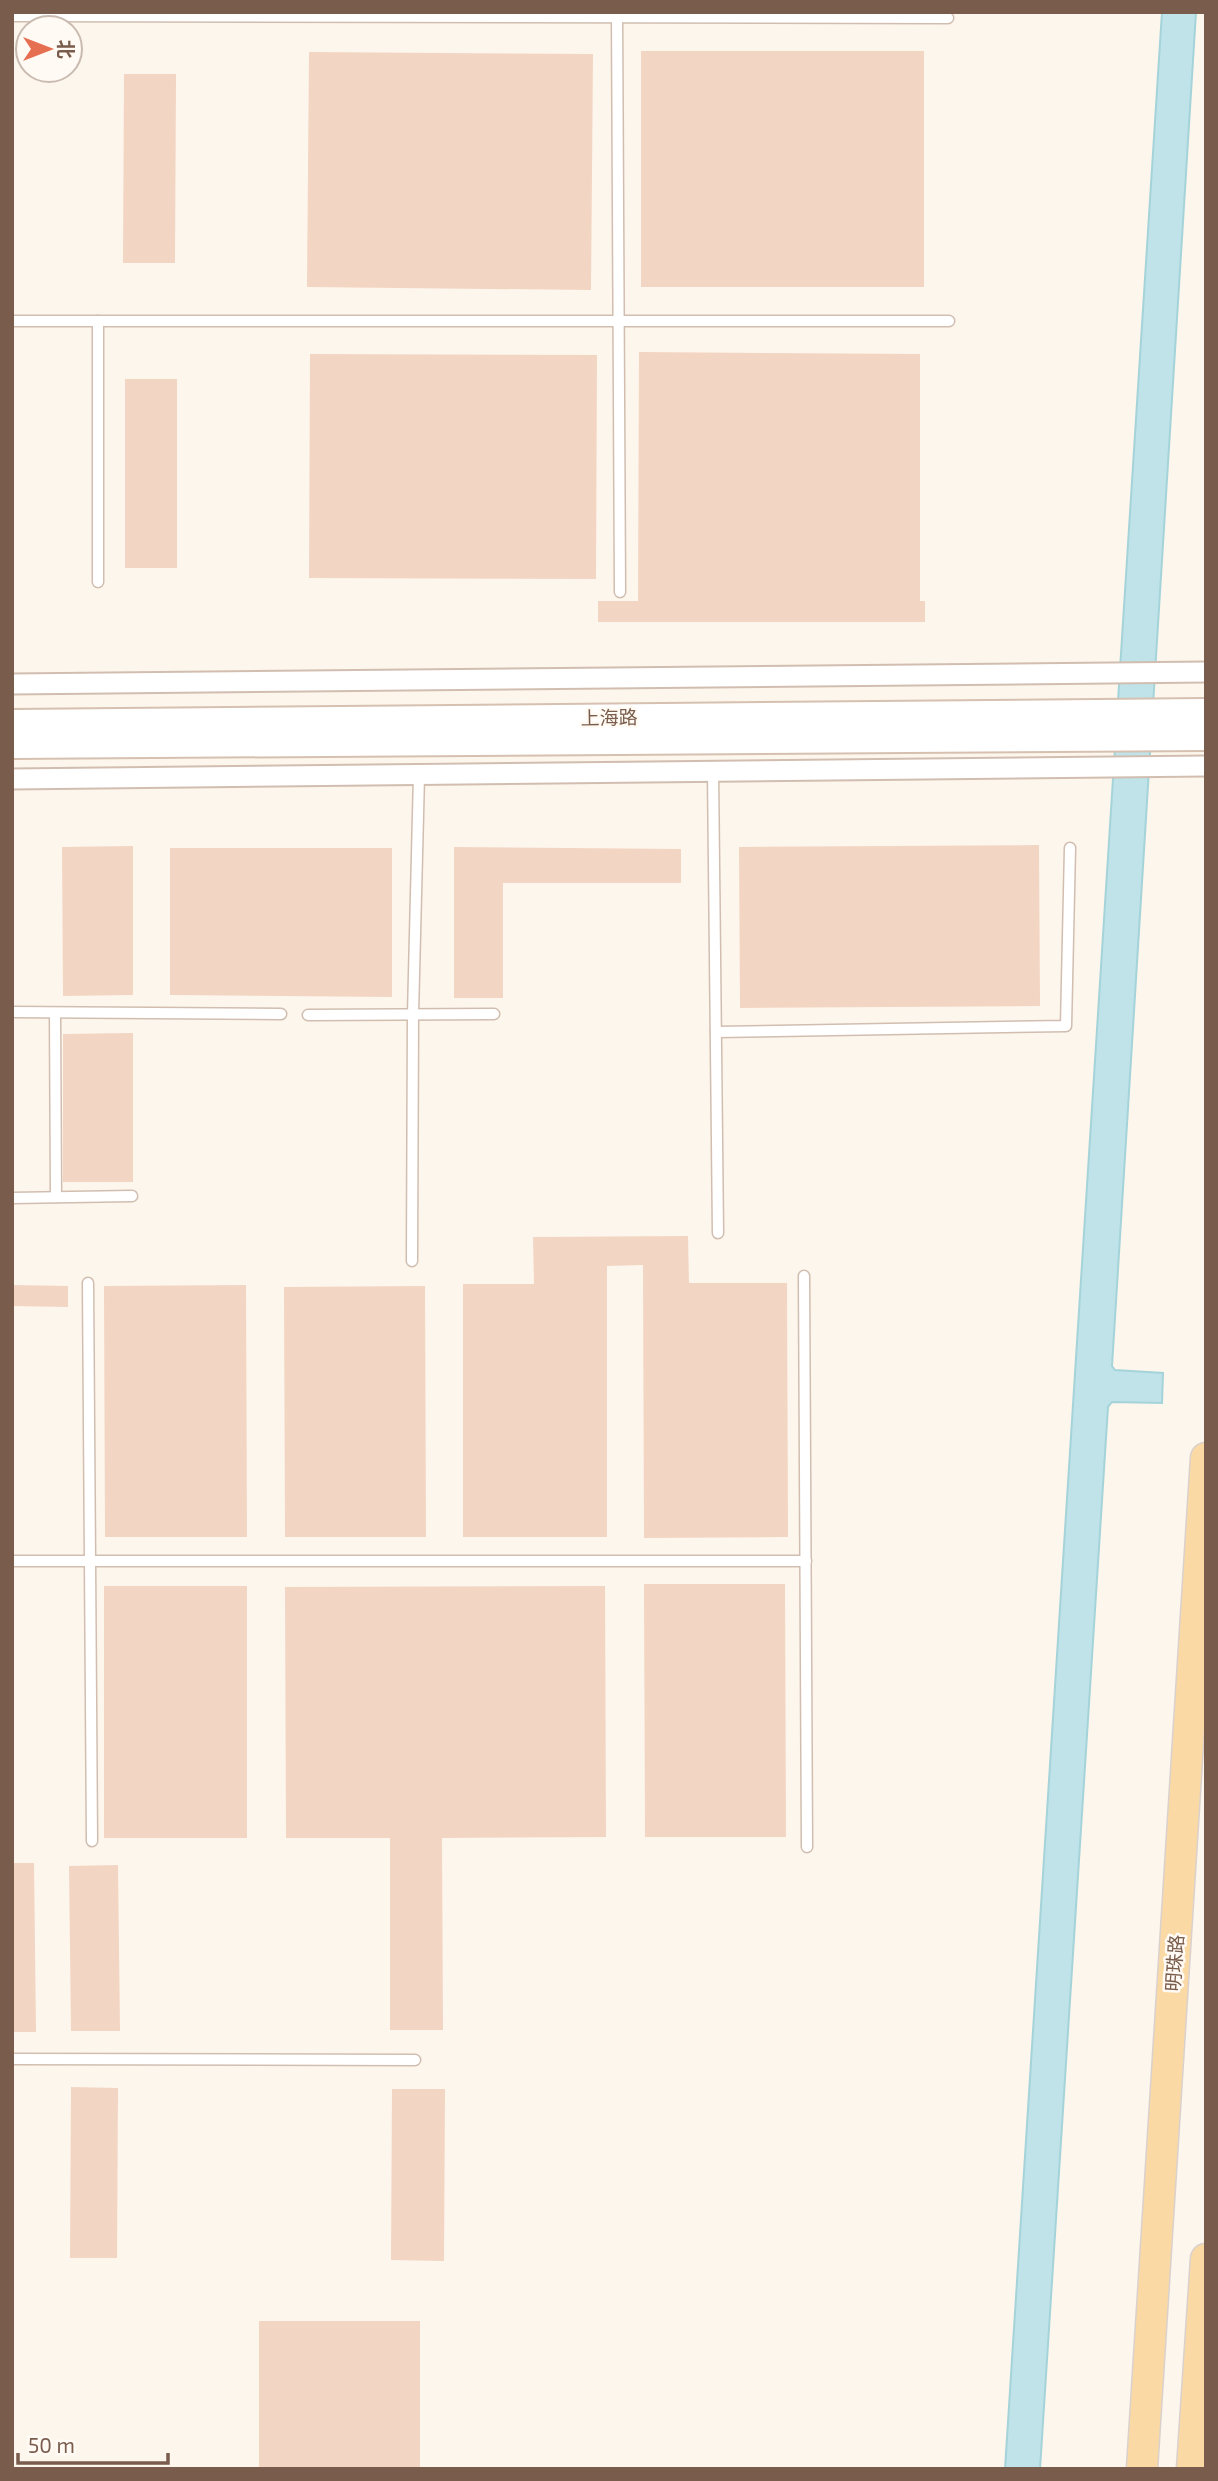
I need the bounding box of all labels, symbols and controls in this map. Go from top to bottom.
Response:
north arrow [14,14,84,84]
text: 北 [55,39,78,59]
street label: 上海路 [580,705,638,729]
street label: 明珠路 [1161,1934,1187,1992]
scale bar [18,2422,168,2466]
text: 50 m [28,2432,75,2457]

